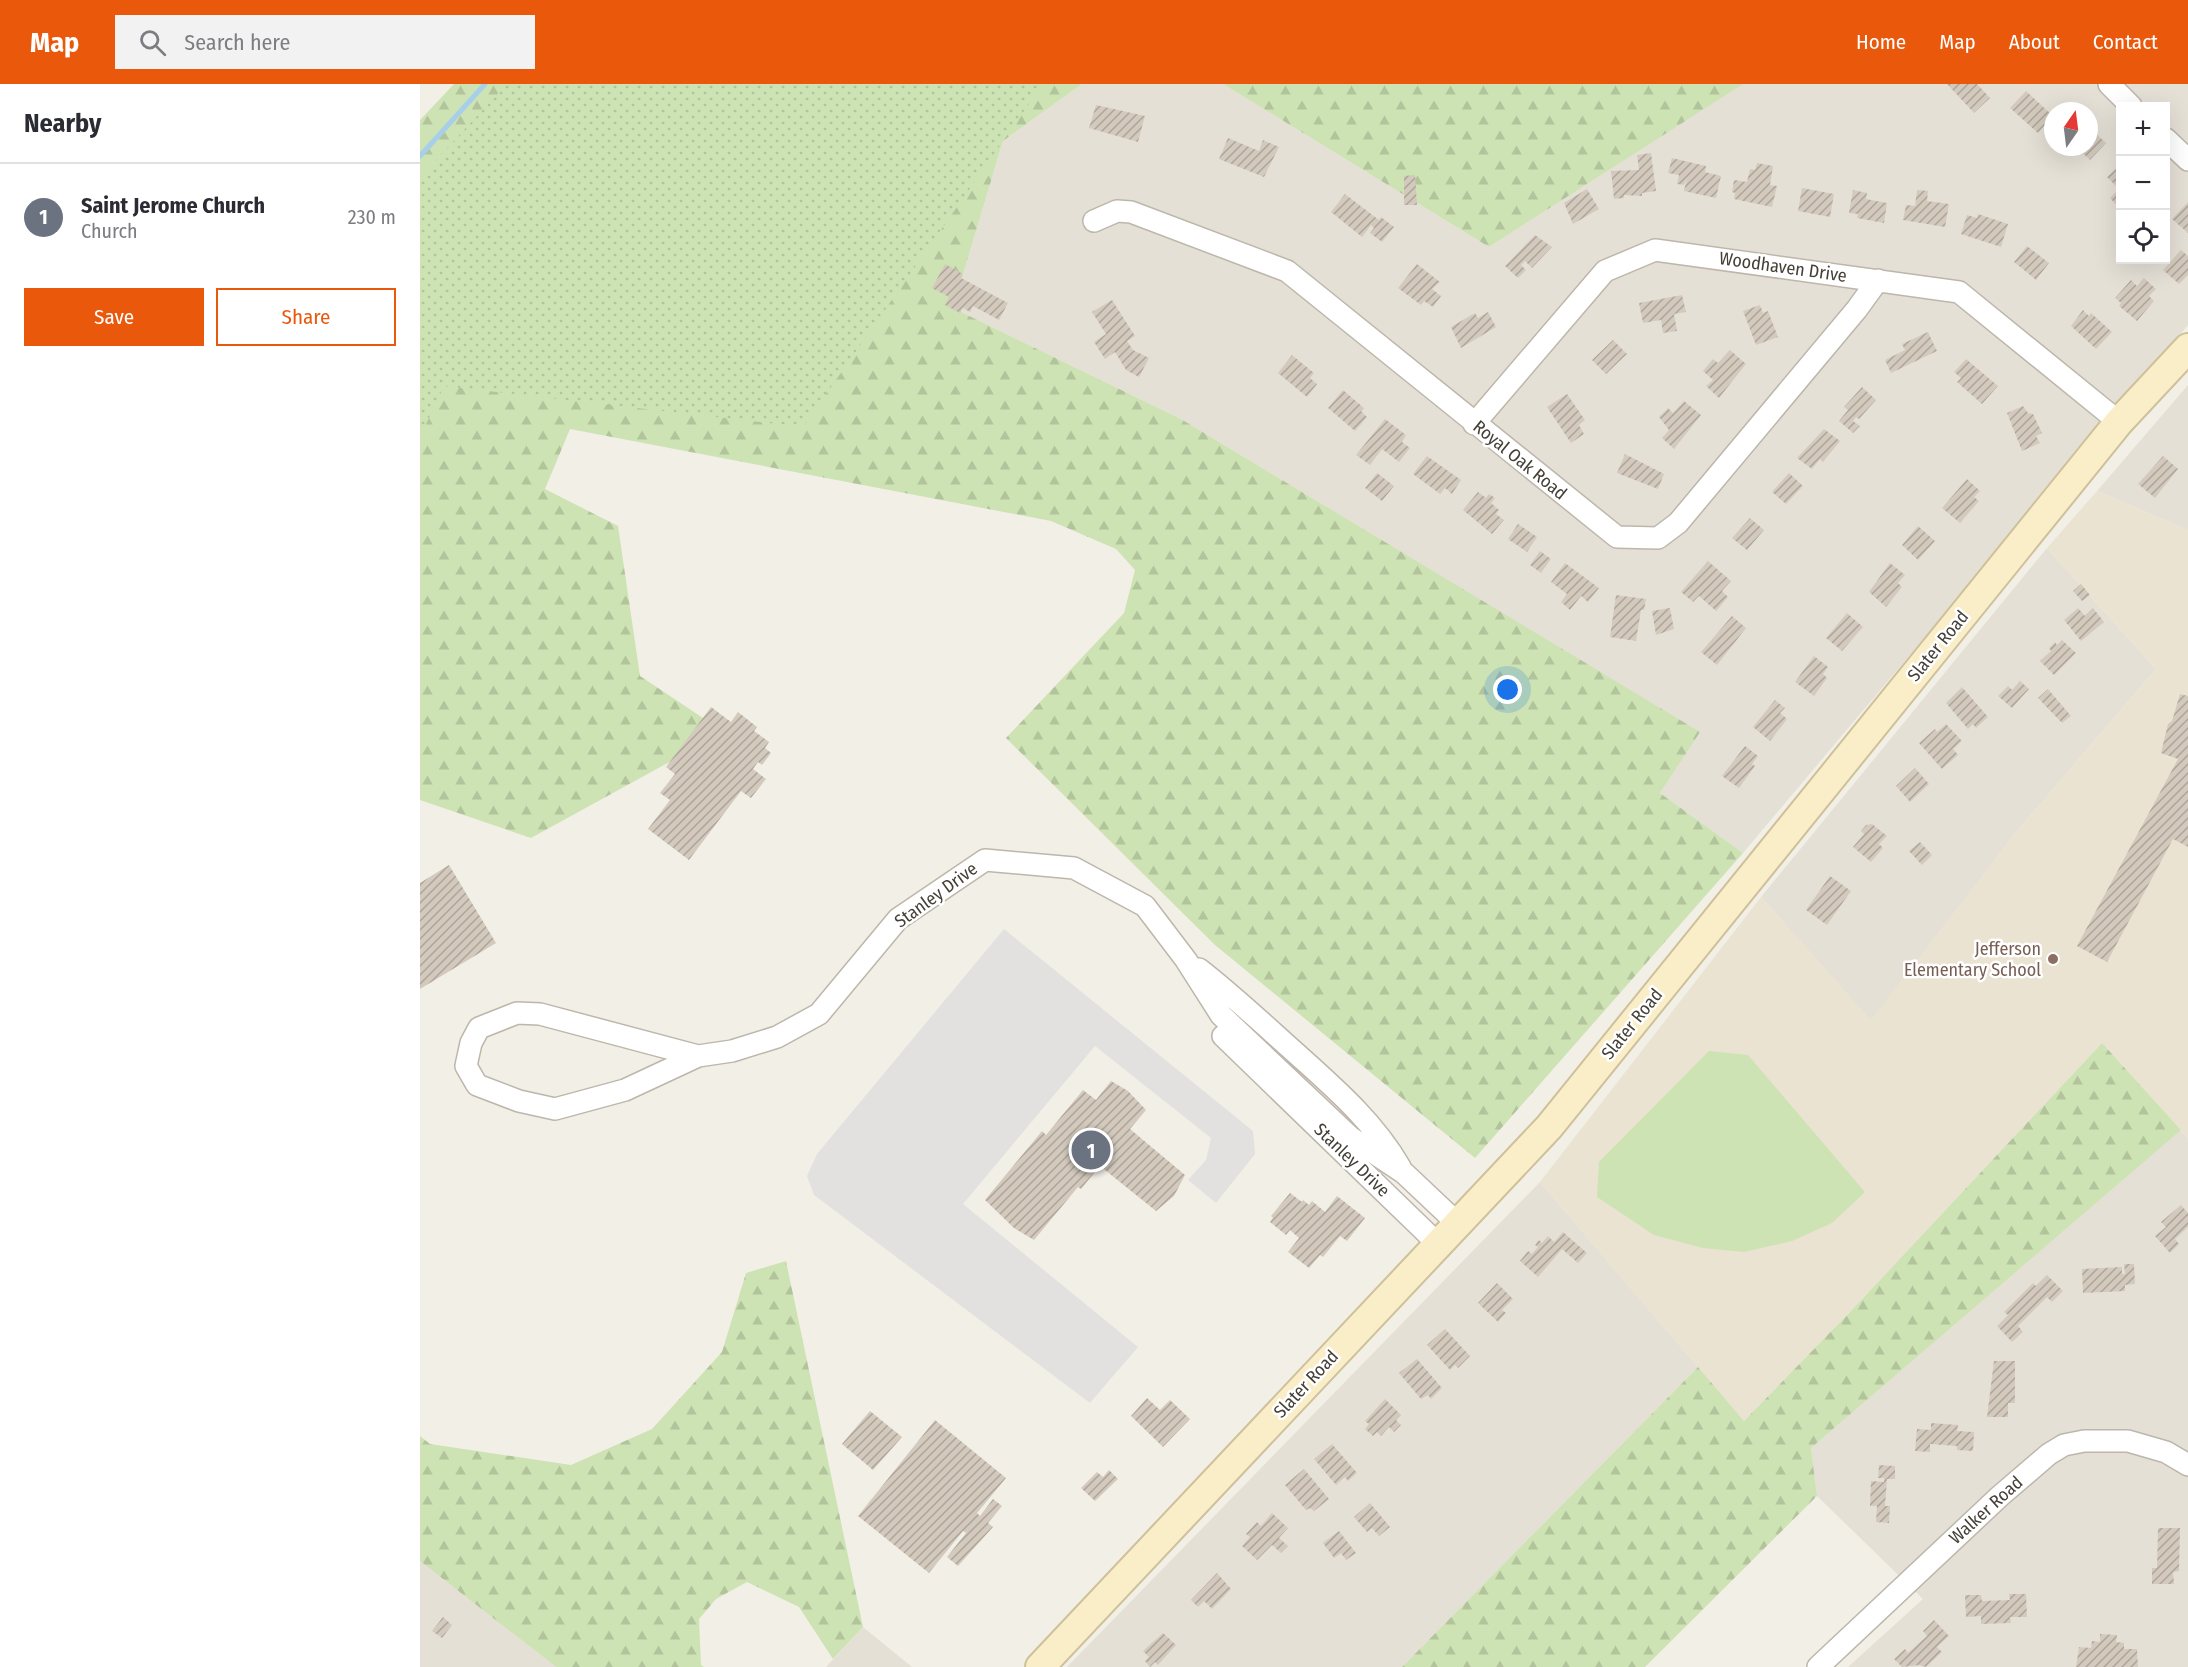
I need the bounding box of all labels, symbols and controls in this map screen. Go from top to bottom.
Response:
search box [115,15,535,69]
text: Map [30,26,79,59]
icon: search [136,26,169,59]
text: Search here [184,29,290,56]
text: Home [1856,29,1906,55]
text: Map [1939,29,1976,55]
text: About [2009,29,2060,55]
text: Contact [2093,29,2158,55]
north arrow [2044,102,2098,156]
map controls [2116,102,2170,264]
button: + [2116,102,2170,156]
text: Nearby [24,108,101,139]
button: − [2116,156,2170,210]
text: Saint Jerome Church [81,192,265,219]
text: 1 [39,205,48,229]
text: 230 m [348,205,396,229]
button: locate [2116,210,2170,264]
text: Church [81,219,137,243]
street label: Woodhaven Drive [1718,247,1848,287]
button: Save [24,288,204,346]
button: Share [216,288,396,346]
street label: Royal Oak Road [1469,416,1571,504]
street label: Slater Road [1903,606,1973,686]
your location [1493,675,1522,704]
street label: Stanley Drive [890,858,982,932]
place label: Jefferson Elementary School [1904,938,2041,981]
marker: Jefferson Elementary School [2046,952,2060,966]
street label: Slater Road [1597,984,1667,1064]
street label: Stanley Drive [1310,1118,1395,1202]
pin: 1 [1072,1128,1110,1172]
street label: Slater Road [1269,1346,1343,1422]
street label: Walker Road [1945,1471,2027,1549]

